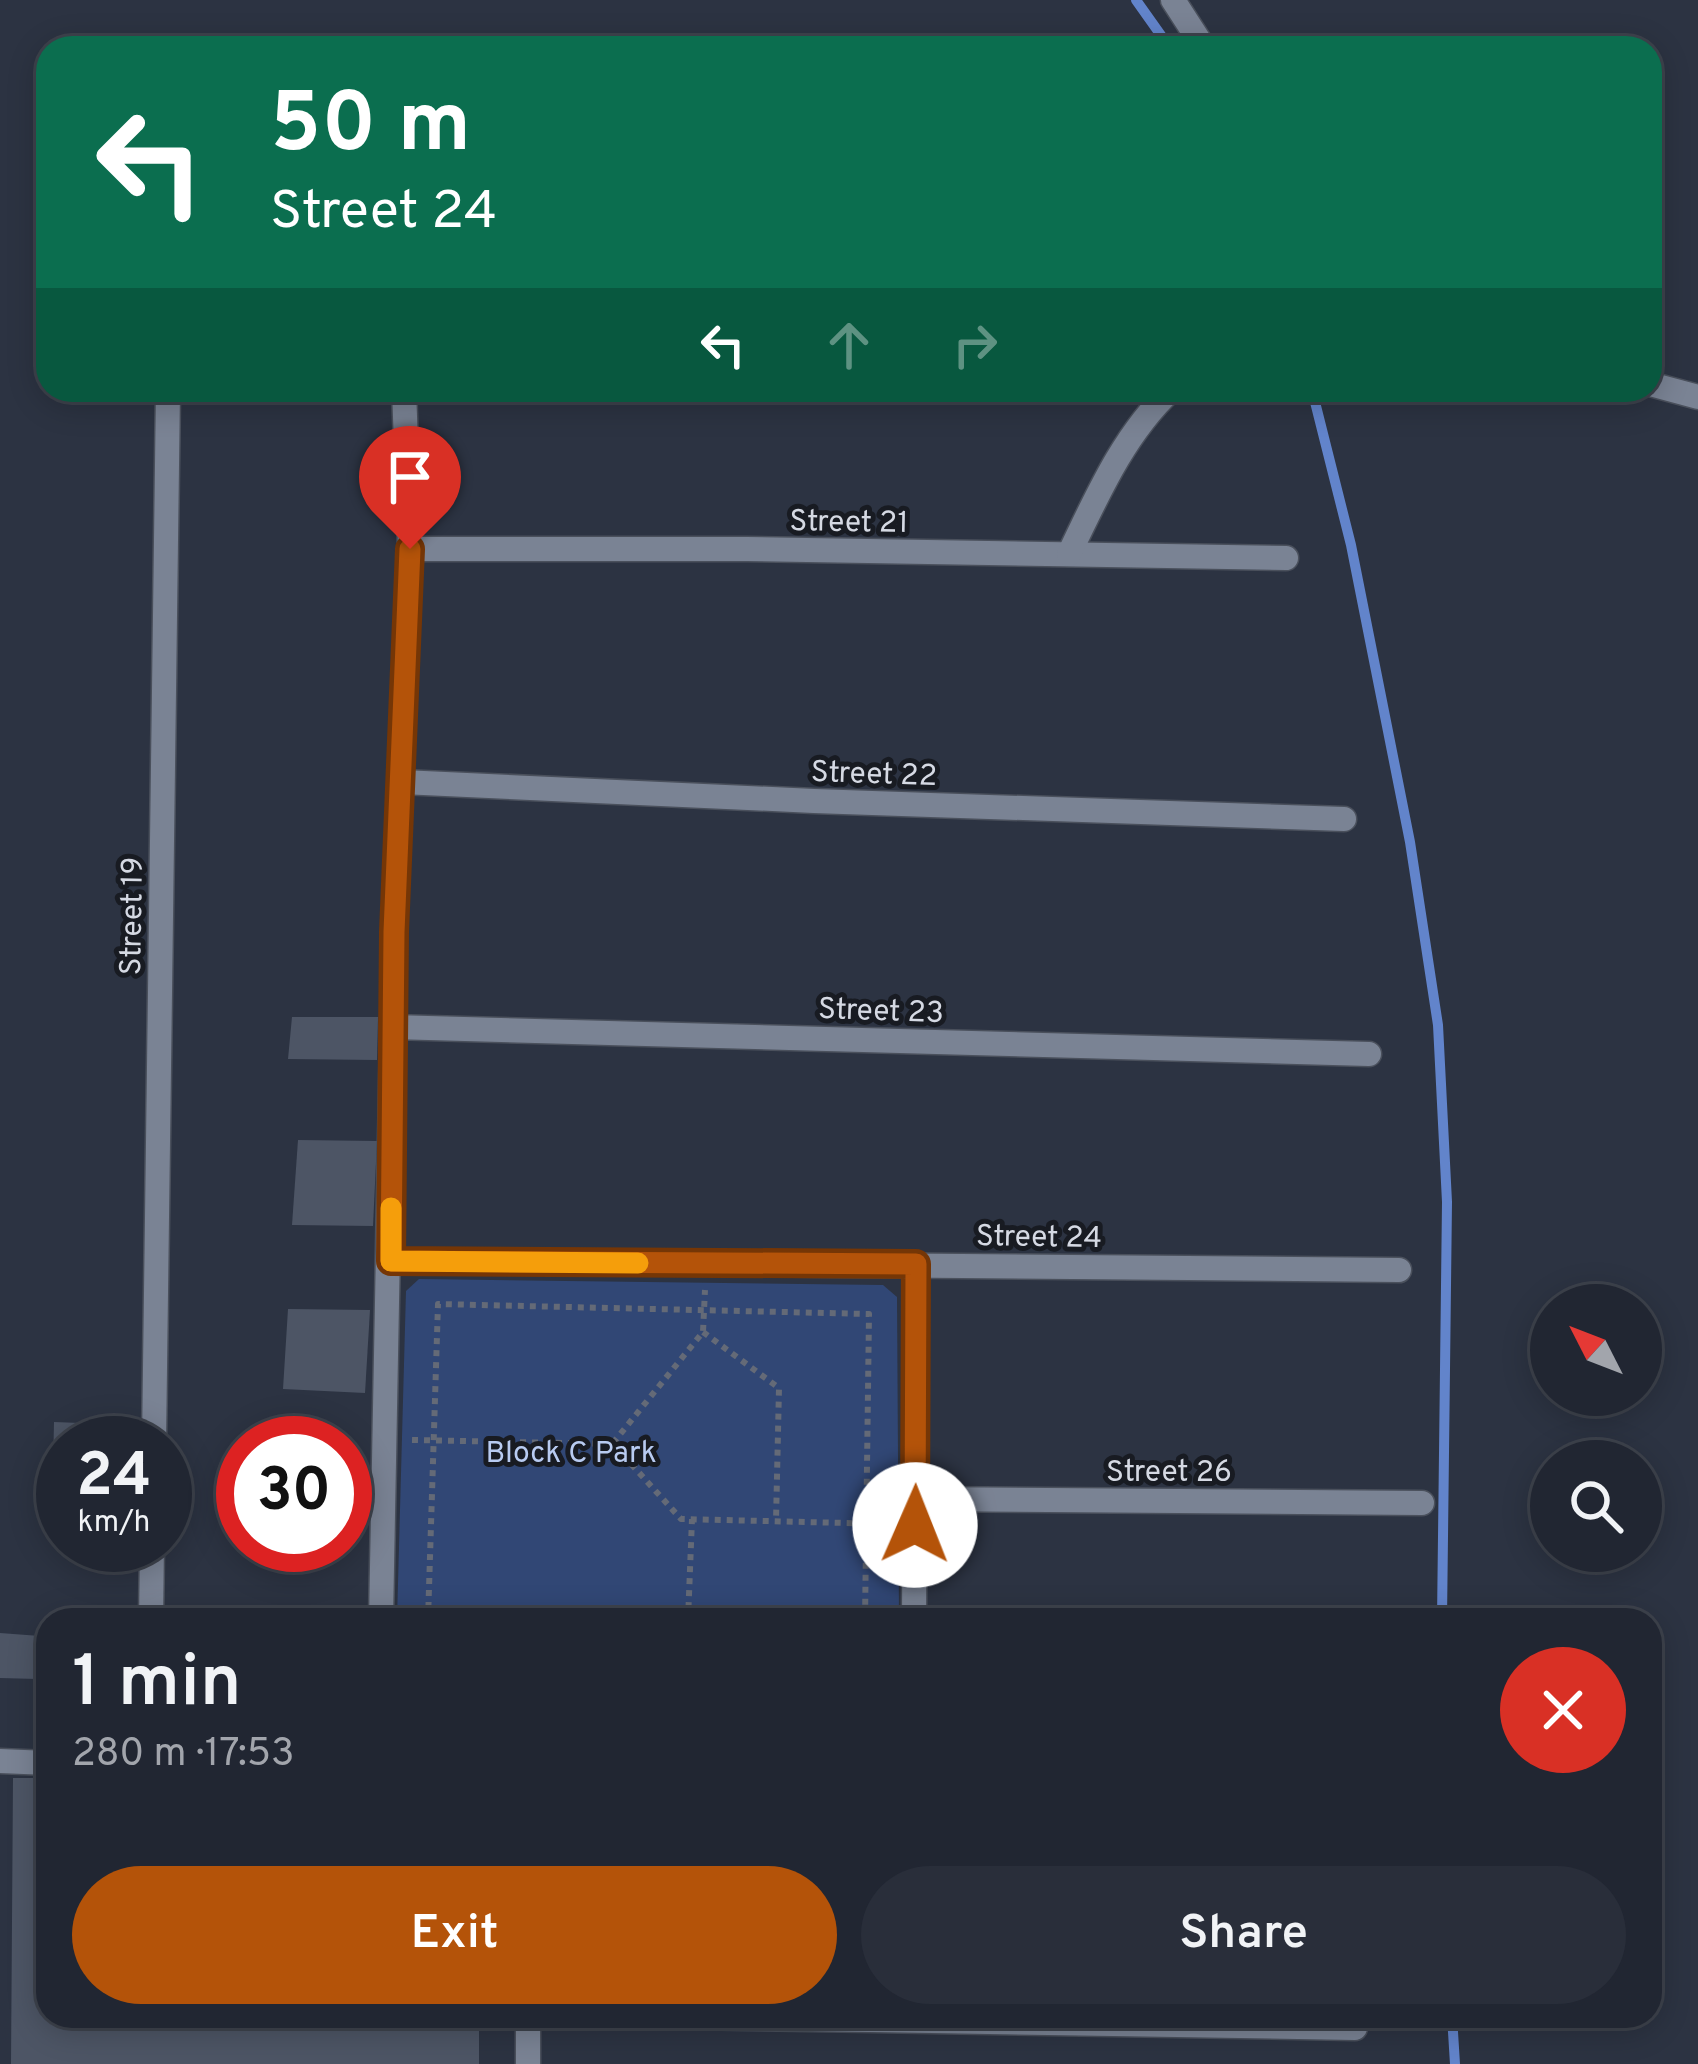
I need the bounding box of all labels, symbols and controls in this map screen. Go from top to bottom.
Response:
text: 50 m [270,75,471,181]
icon: left [72,84,228,240]
text: Street 24 [270,179,497,248]
icon: left [690,312,756,378]
icon: ahead [816,312,882,378]
icon: right [942,312,1008,378]
pin [359,426,461,549]
icon: arrive [377,444,443,510]
street label: Street 21 [789,504,909,543]
street label: Street 22 [810,755,938,796]
street label: Street 19 [114,856,153,976]
street label: Street 23 [817,992,945,1033]
street label: Street 24 [975,1219,1102,1258]
north arrow [1530,1284,1662,1416]
map controls [1530,1284,1662,1572]
speed limit sign: 30 [216,1416,372,1572]
park label: Block C Park [485,1436,657,1473]
button: search [1530,1440,1662,1572]
text: 24 [76,1441,152,1517]
street label: Street 26 [1106,1455,1232,1492]
position arrow [852,1462,978,1588]
text: km/h [78,1505,150,1542]
text: 1 min [72,1640,242,1732]
button: close [1500,1647,1626,1773]
text: 280 m · 17:53 [72,1731,295,1780]
button: Exit [72,1866,837,2004]
button: Share [861,1866,1626,2004]

